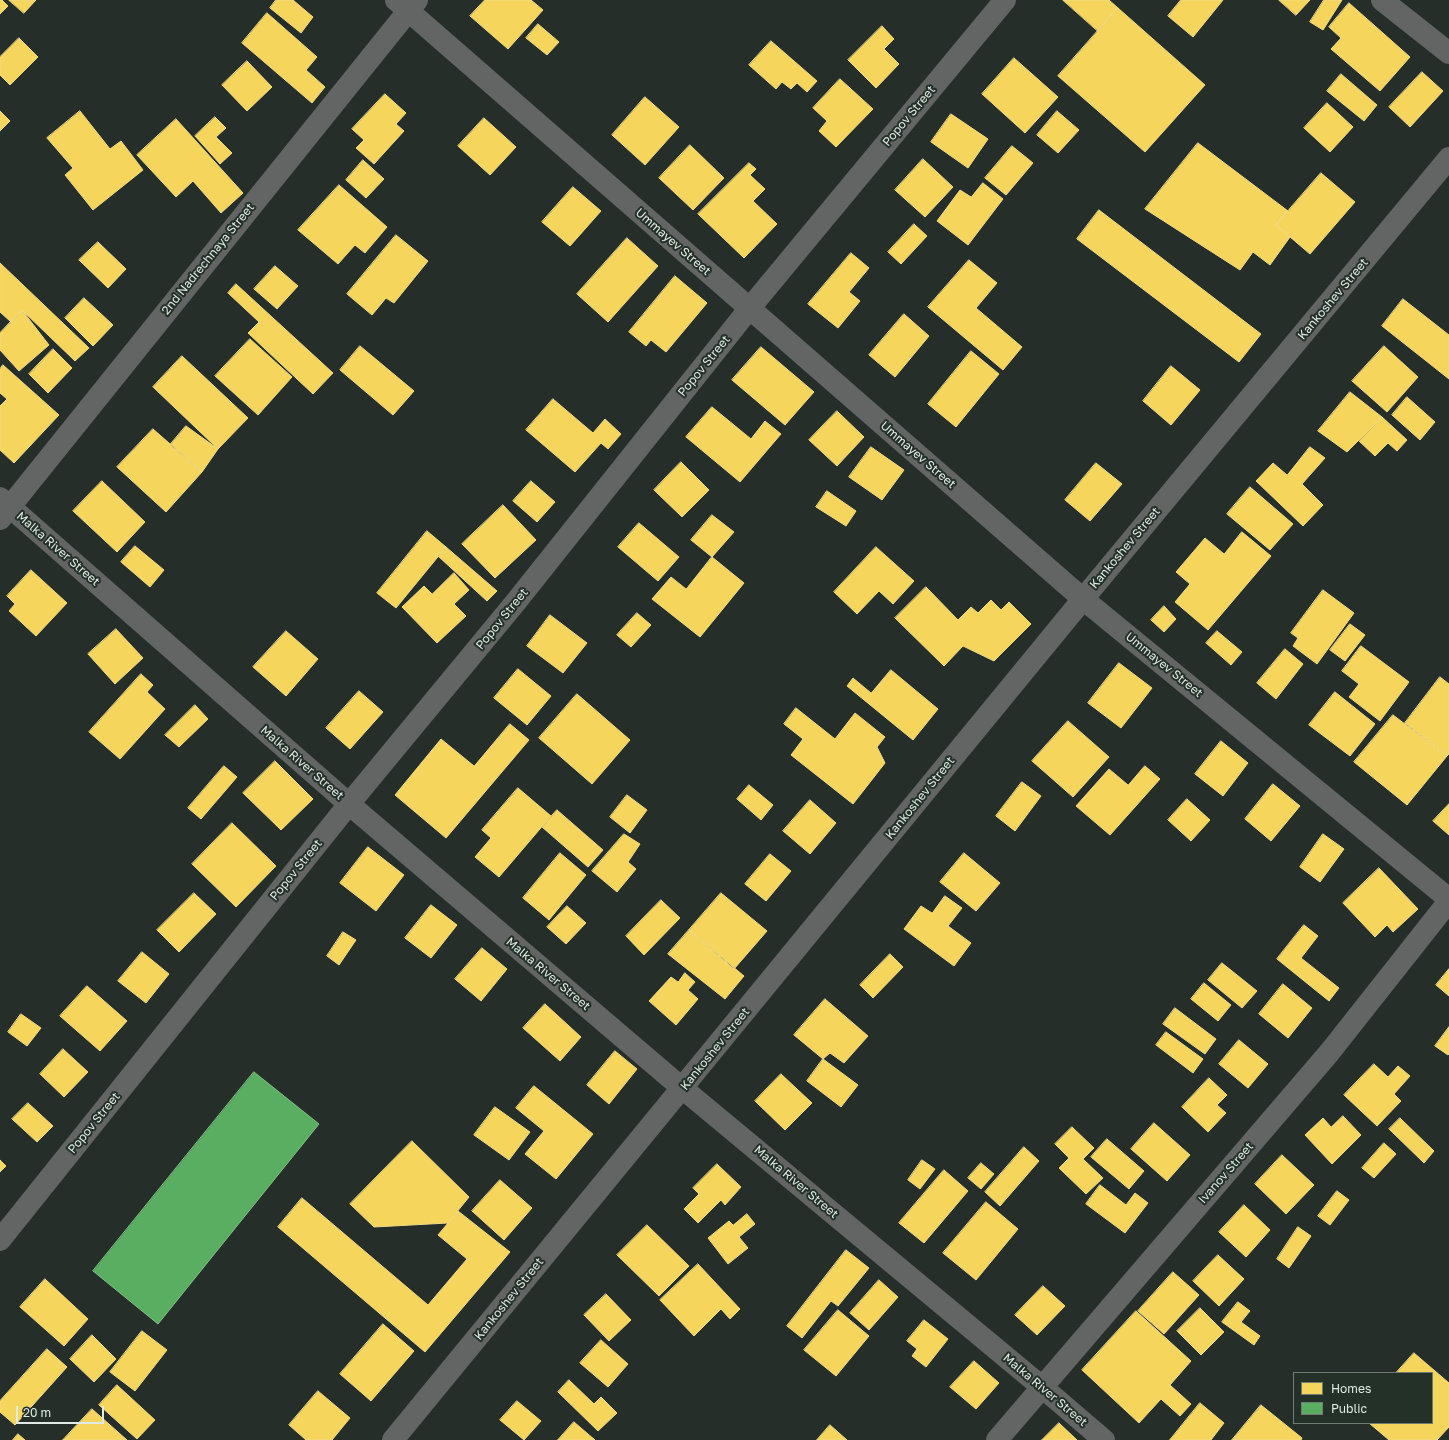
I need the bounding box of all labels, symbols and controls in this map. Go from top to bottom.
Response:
street label: Popov Street [880,83,938,149]
street label: 2nd Nadrechnaya Street [159,200,257,318]
street label: Ummayev Street [632,205,714,279]
street label: Kankoshev Street [1295,255,1371,343]
street label: Popov Street [675,333,733,399]
street label: Ummayev Street [877,418,959,492]
street label: Kankoshev Street [1087,504,1163,592]
street label: Malka River Street [14,509,102,589]
street label: Popov Street [473,586,531,652]
street label: Ummayev Street [1123,630,1205,700]
street label: Malka River Street [258,723,346,803]
street label: Kankoshev Street [882,754,958,842]
street label: Popov Street [267,837,325,903]
street label: Malka River Street [503,935,593,1013]
street label: Kankoshev Street [677,1005,753,1093]
street label: Popov Street [65,1090,123,1156]
street label: Ivanov Street [1195,1139,1257,1207]
street label: Malka River Street [751,1143,841,1221]
street label: Kankoshev Street [471,1255,547,1343]
street label: Malka River Street [1000,1351,1090,1429]
legend [1293,1372,1433,1424]
text: Homes [1331,1381,1371,1396]
scale bar [18,1398,106,1424]
text: Public [1331,1401,1367,1416]
text: 20 m [23,1405,51,1420]

